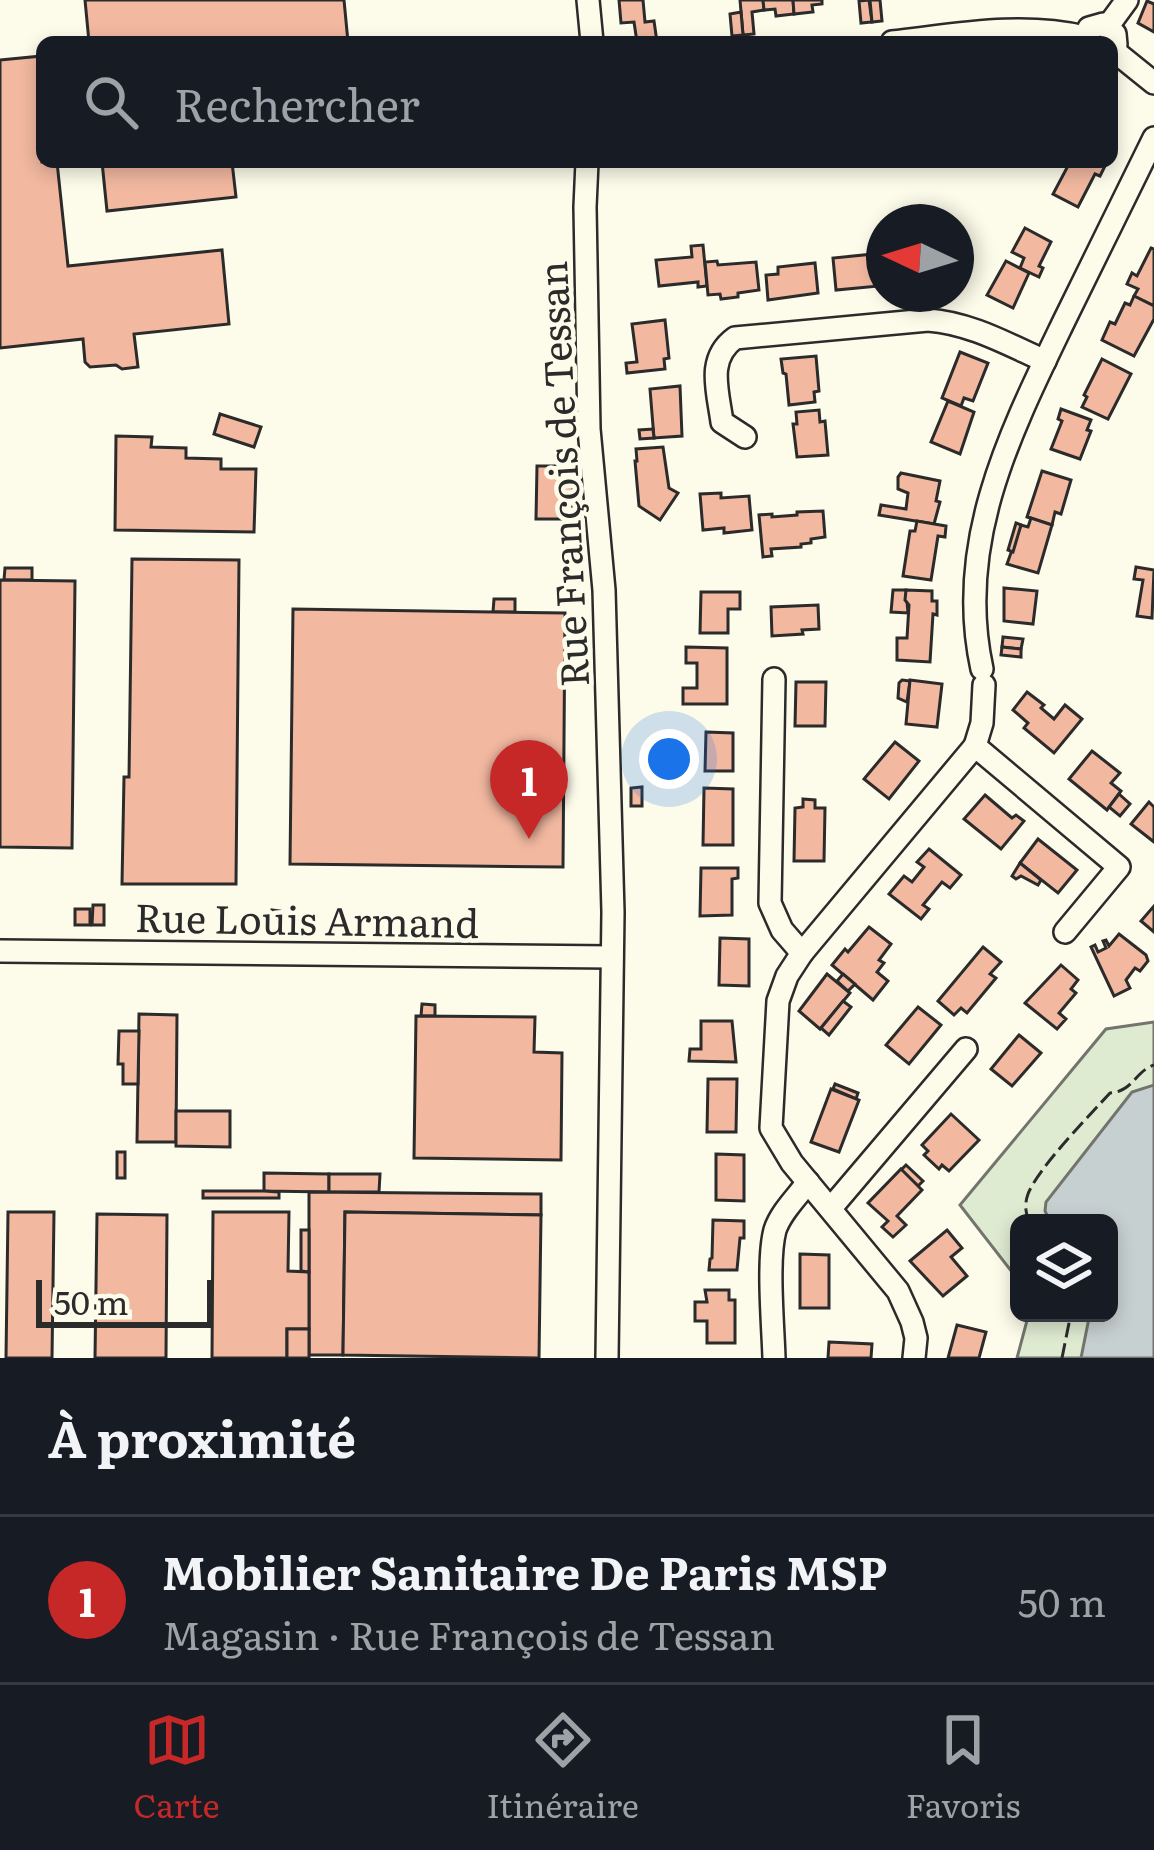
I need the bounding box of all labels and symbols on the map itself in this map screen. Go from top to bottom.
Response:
north arrow [866,204,974,312]
street label: Rue François de Tessan [521,259,601,689]
your location [639,729,699,789]
pin: 1 [490,740,568,839]
street label: Rue Louis Armand [134,886,480,950]
scale bar [36,1274,213,1327]

